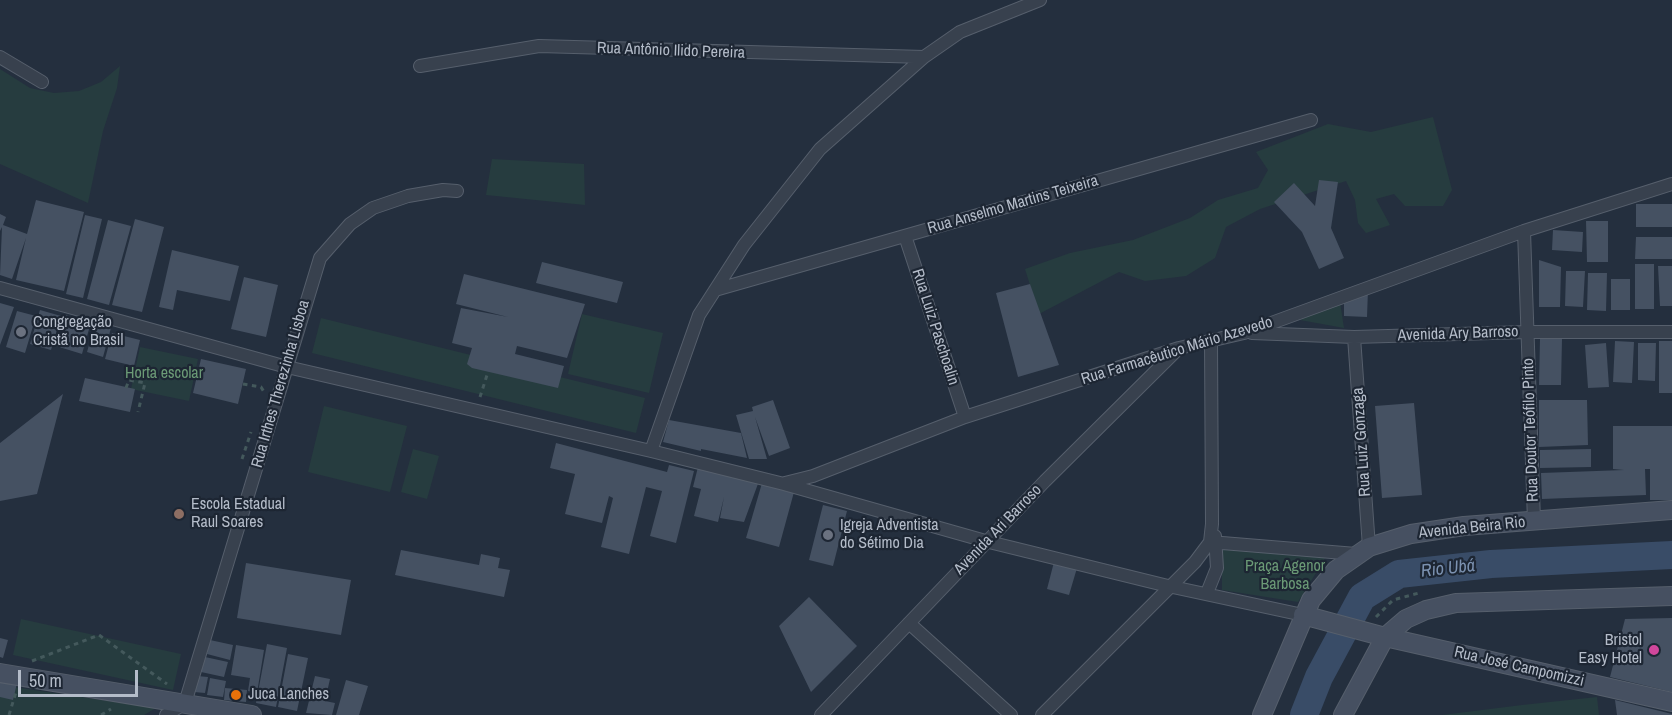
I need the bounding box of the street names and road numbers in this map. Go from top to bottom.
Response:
street label: Rua Antônio Ilido Pereira [597,39,745,63]
street label: Rua Anselmo Martins Teixeira [926,171,1100,239]
street label: Rua Luiz Paschoalin [907,266,963,388]
street label: Rua Irthes Therezinha Lisboa [248,298,314,470]
street label: Rua Farmacêutico Mário Azevedo [1079,313,1275,389]
street label: Avenida Ary Barroso [1397,322,1519,346]
street label: Rua Doutor Teófilo Pinto [1519,358,1543,502]
street label: Rua Luiz Gonzaga [1349,387,1375,497]
street label: Avenida Ari Barroso [950,481,1046,579]
street label: Avenida Beira Rio [1418,513,1526,543]
street label: Rua José Campomizzi [1452,643,1586,691]

